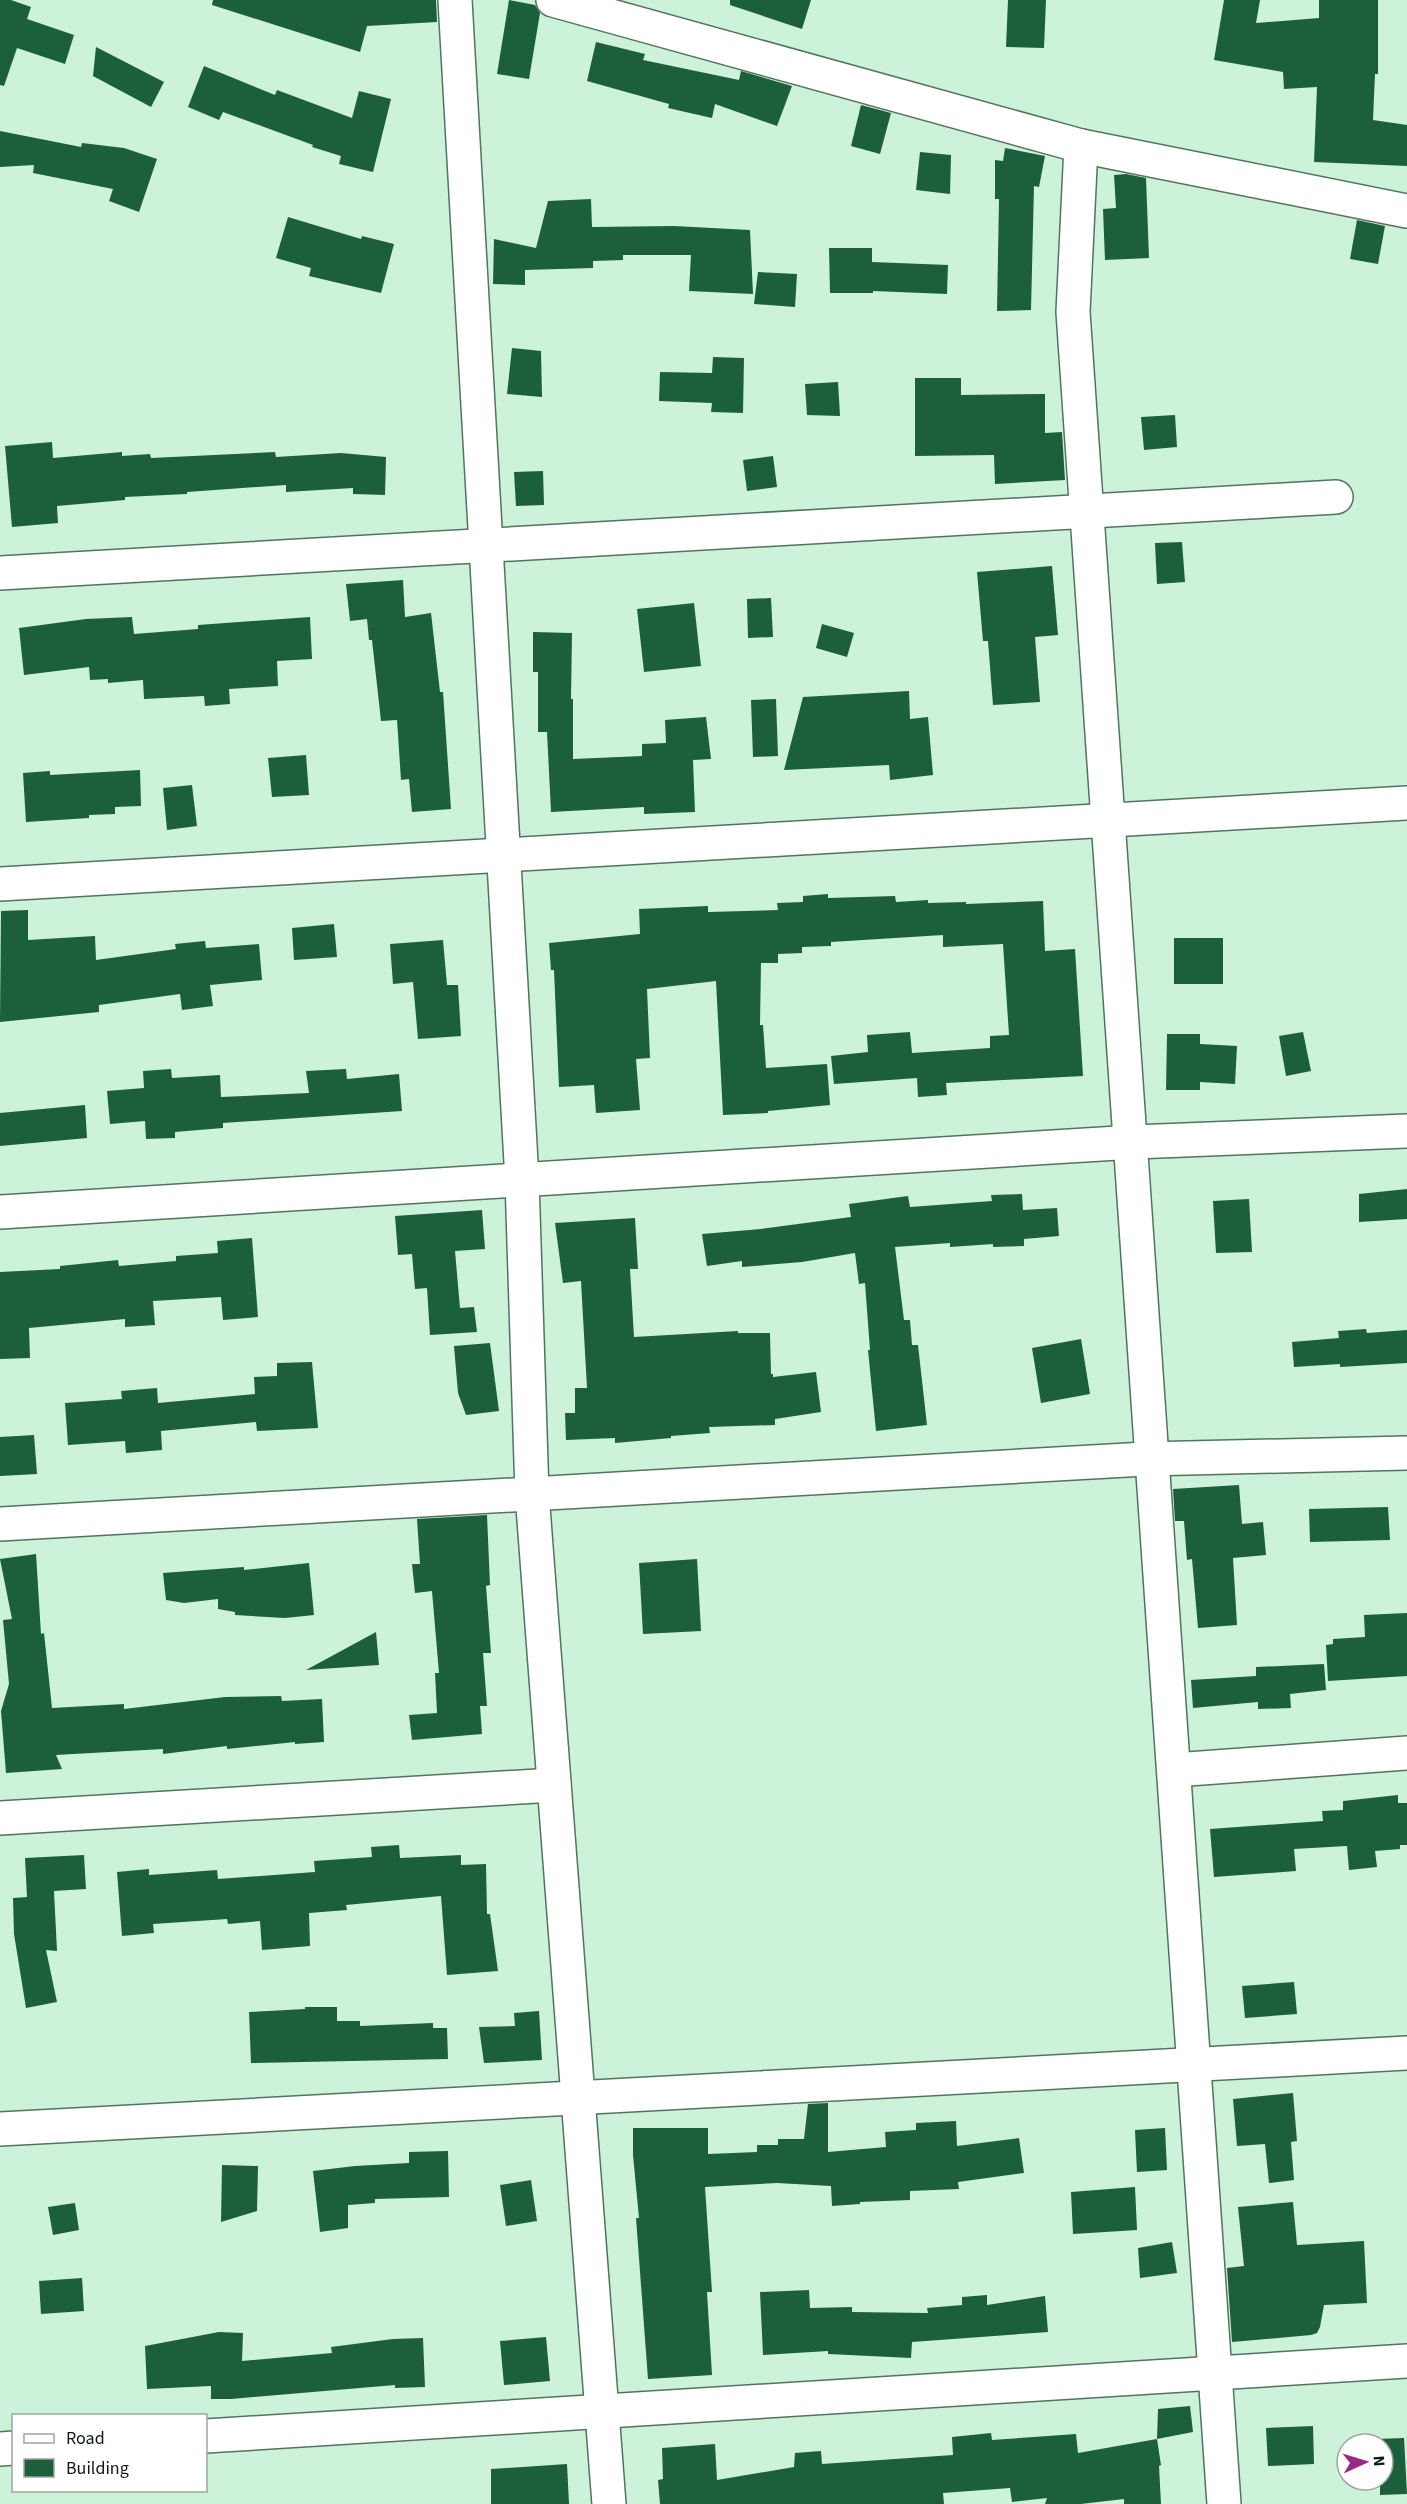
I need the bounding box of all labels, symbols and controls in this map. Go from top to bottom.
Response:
legend [12,2414,207,2492]
text: Road [66,2426,105,2451]
north arrow [1335,2432,1395,2492]
text: N [1368,2455,1390,2467]
text: Building [66,2456,129,2481]

